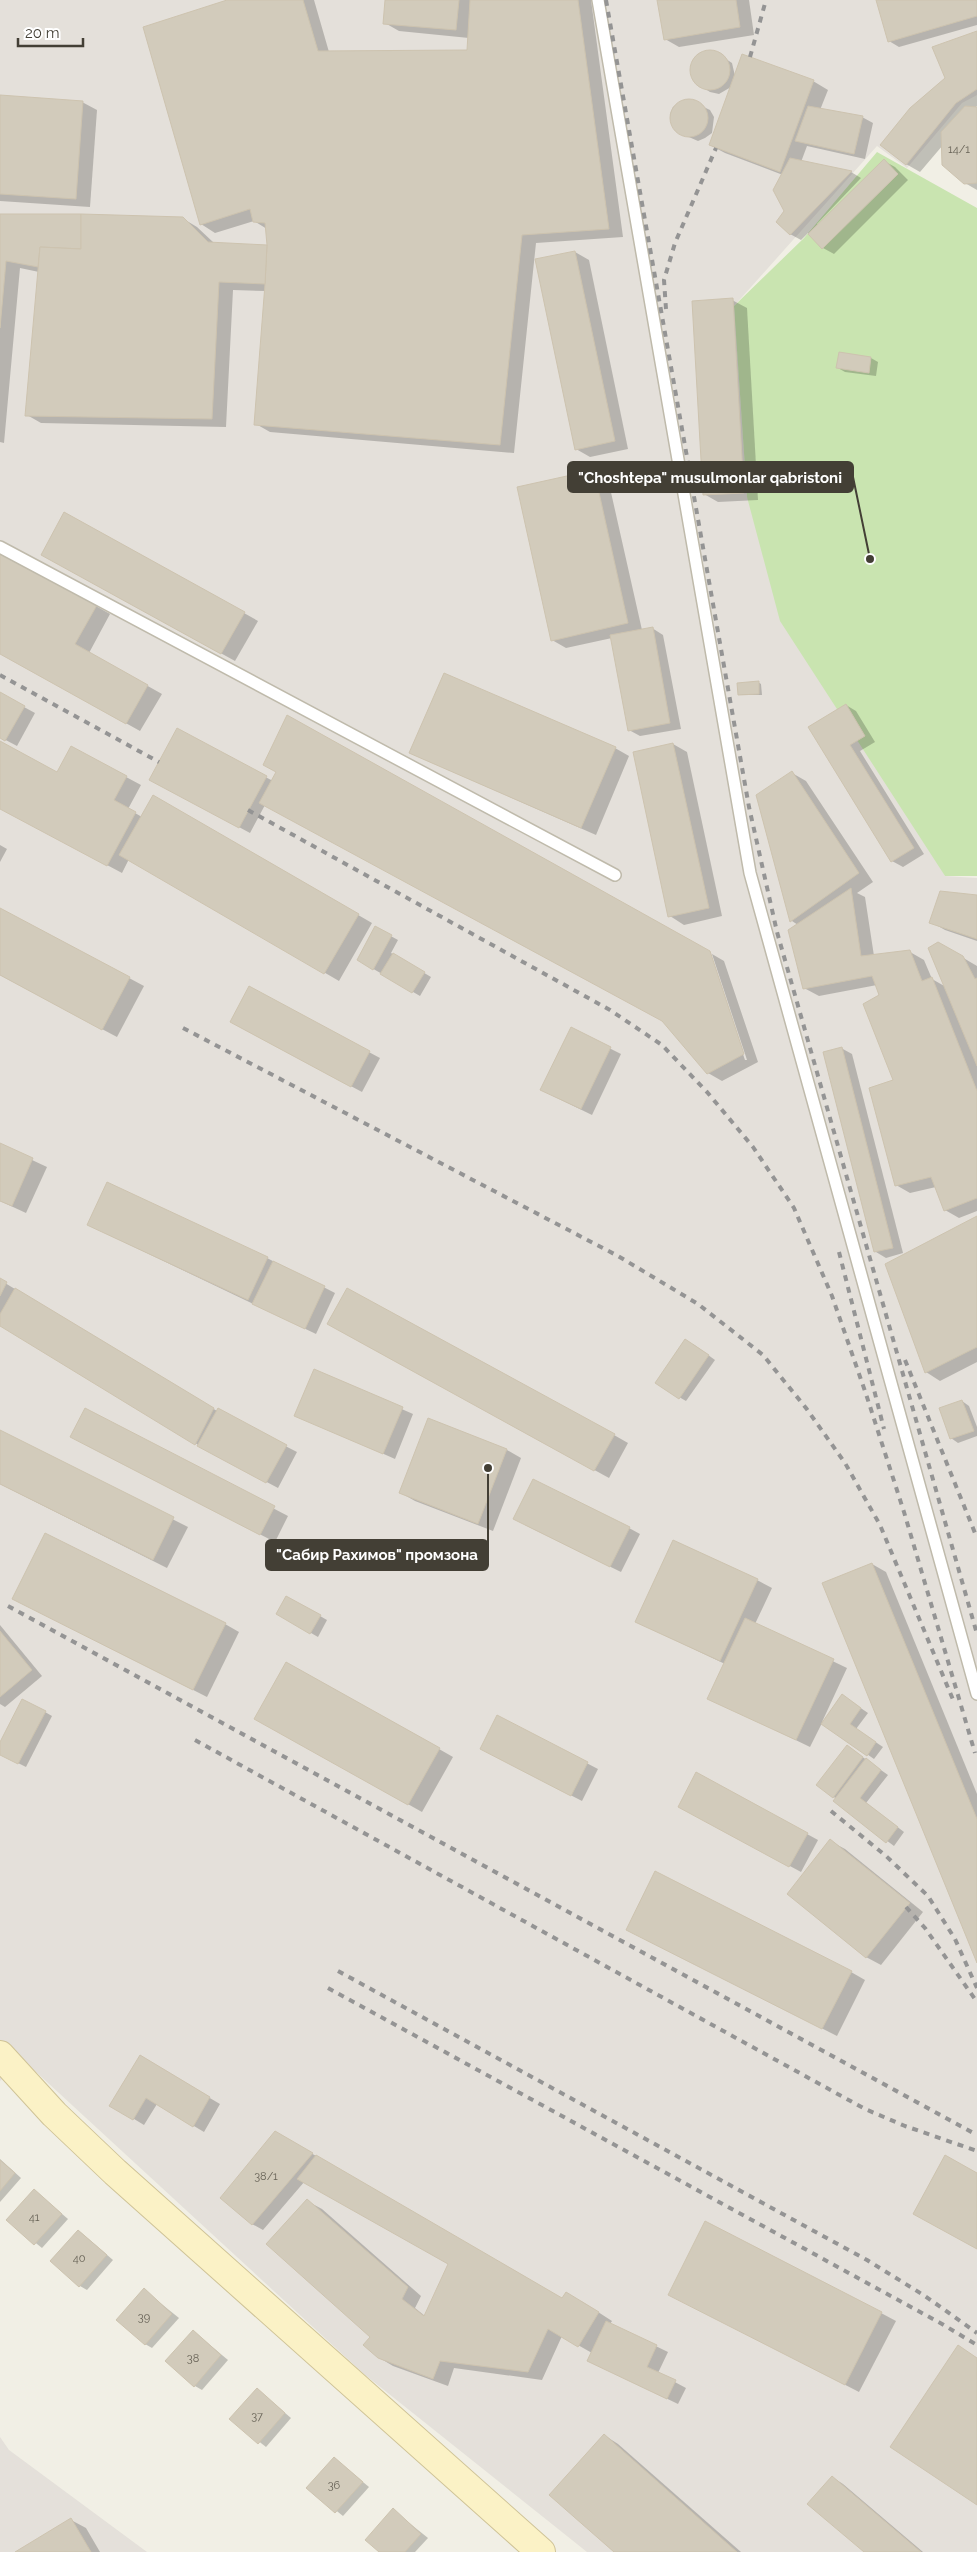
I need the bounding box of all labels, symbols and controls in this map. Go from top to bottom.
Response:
scale bar [18,15,82,47]
text: 20 m [25,24,60,42]
house number: 14/1 [948,143,970,156]
callout: "Choshtepa" musulmonlar qabristoni [568,462,853,492]
text: "Choshtepa" musulmonlar qabristoni [578,469,842,487]
callout: "Сабир Рахимов" промзона [266,1540,488,1570]
text: "Сабир Рахимов" промзона [276,1546,478,1564]
house number: 38/1 [254,2170,278,2183]
house number: 41 [29,2211,40,2224]
house number: 40 [73,2252,86,2265]
house number: 39 [138,2311,150,2324]
house number: 38 [187,2352,199,2365]
house number: 37 [251,2410,263,2423]
house number: 36 [328,2479,341,2492]

